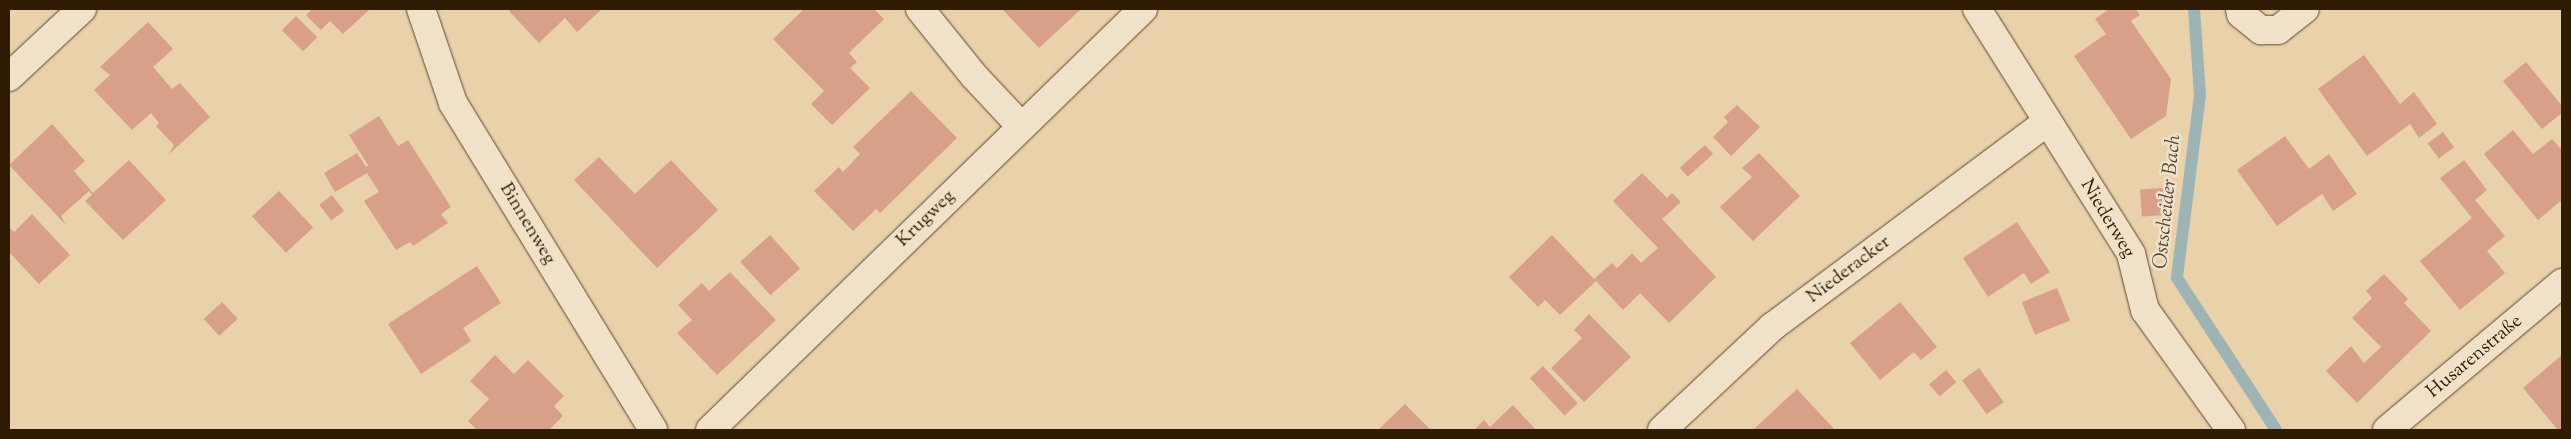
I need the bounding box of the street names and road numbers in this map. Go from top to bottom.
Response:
street label: Niederweg [2075,176,2139,262]
street label: Binnenweg [494,179,560,269]
street label: Krugweg [892,186,960,252]
street label: Niederacker [1803,231,1895,309]
street label: Husarenstraße [2423,310,2527,404]

